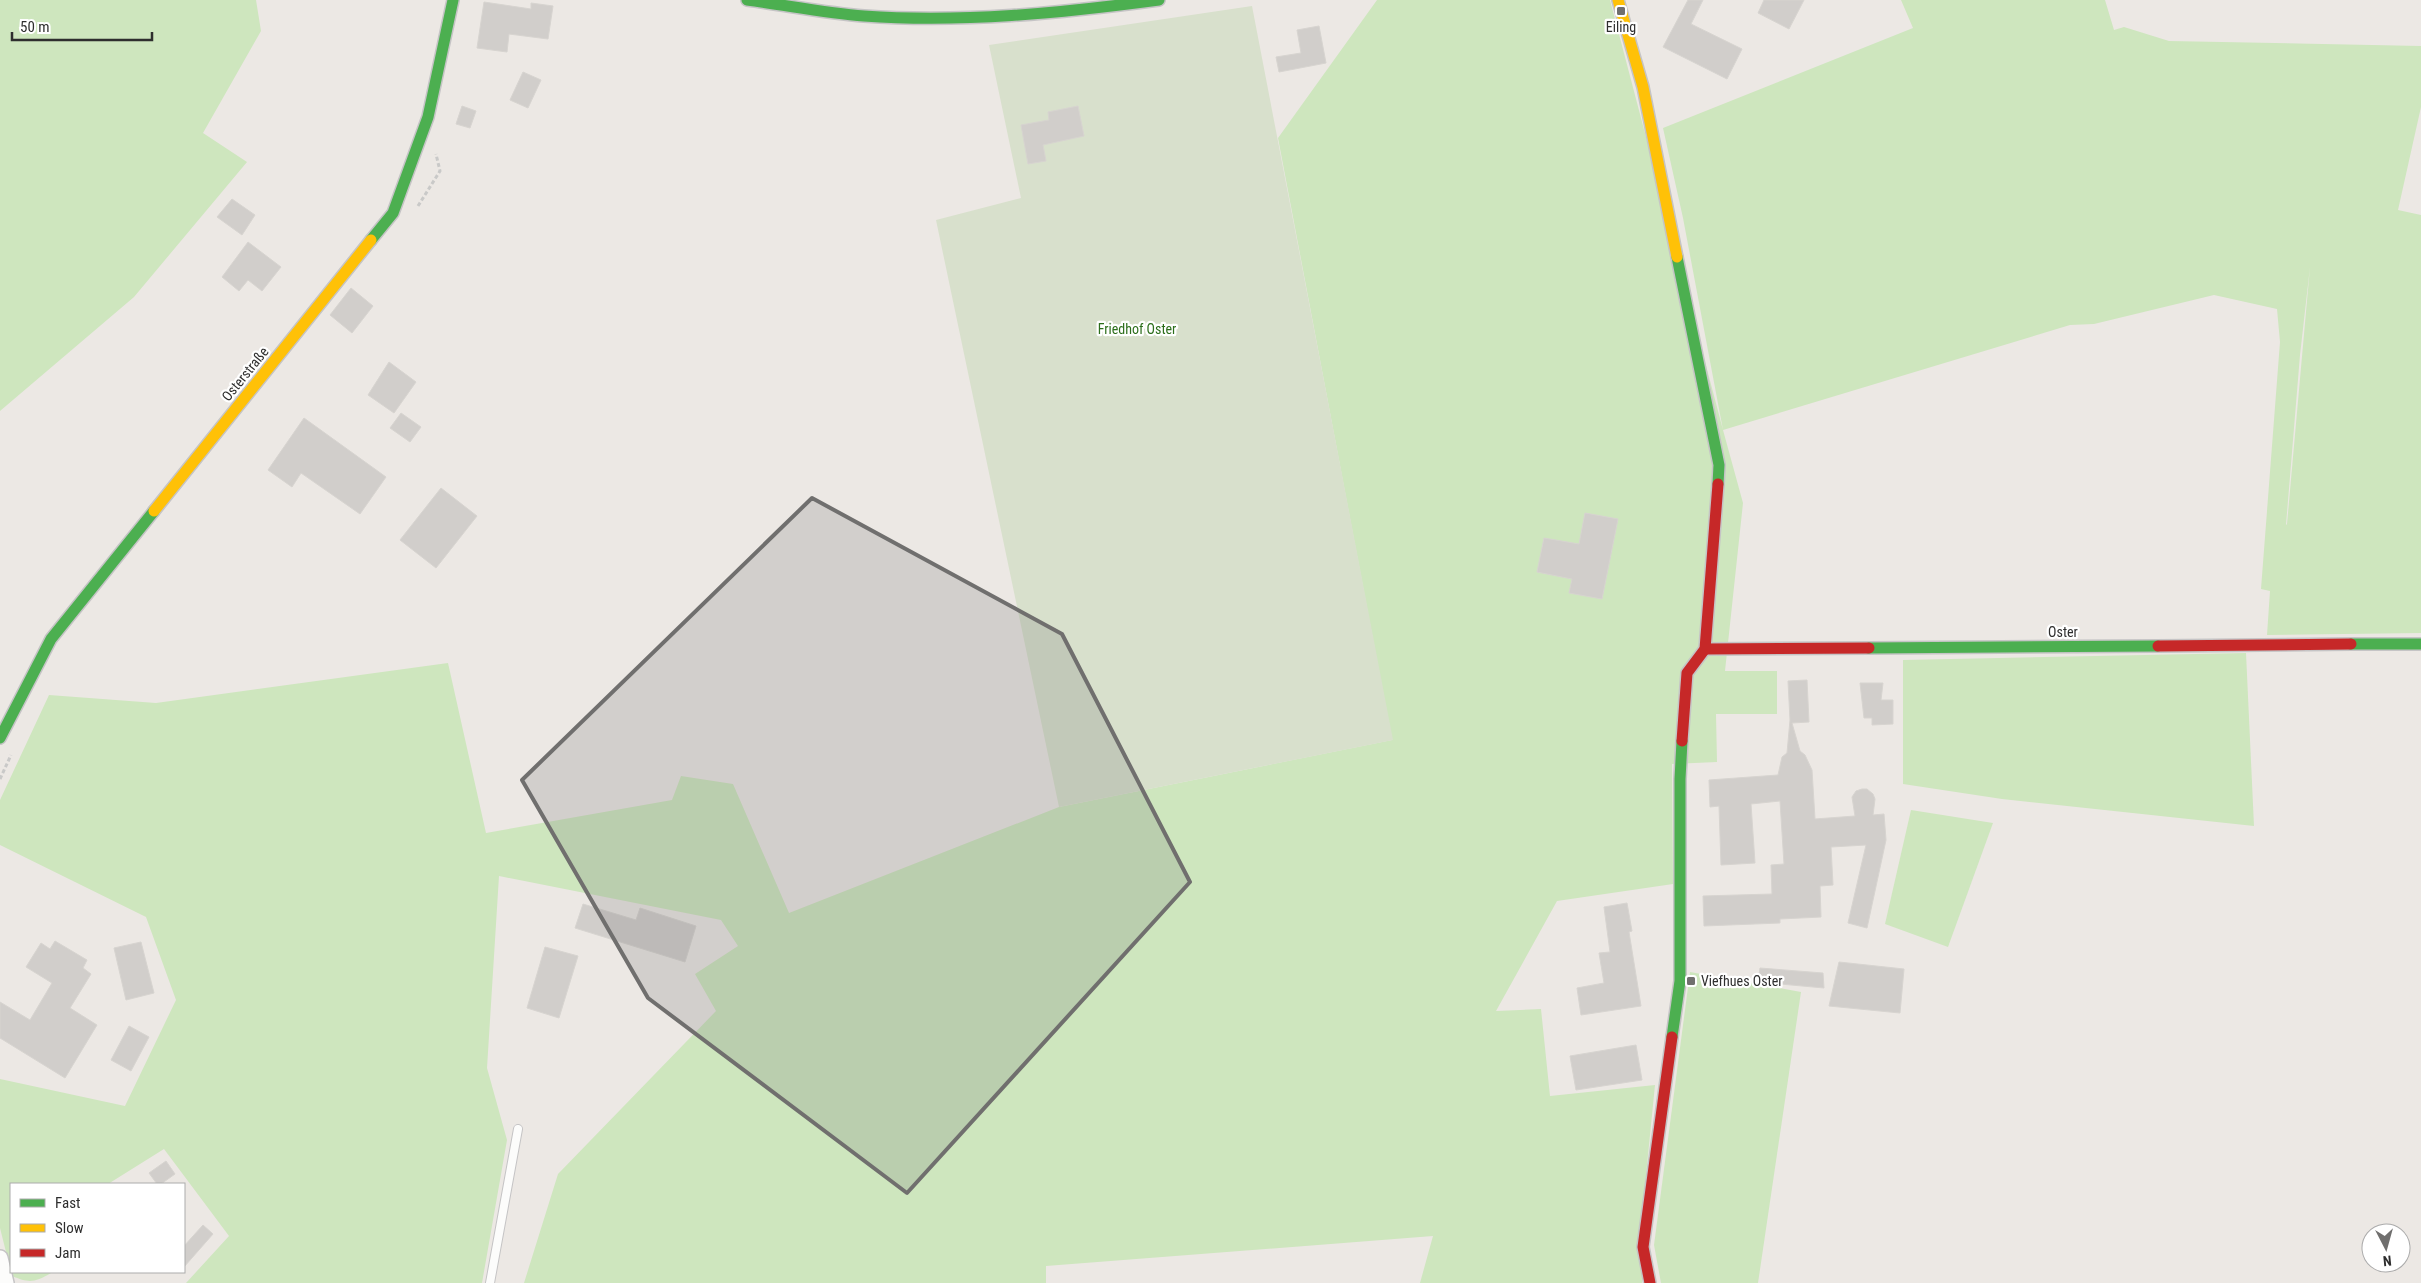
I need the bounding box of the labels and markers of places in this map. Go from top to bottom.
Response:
marker: Eiling [1615,5,1627,17]
place label: Eiling [1606,19,1636,35]
place label: Viefhues Oster [1701,973,1783,989]
marker: Viefhues Oster [1685,975,1697,987]

